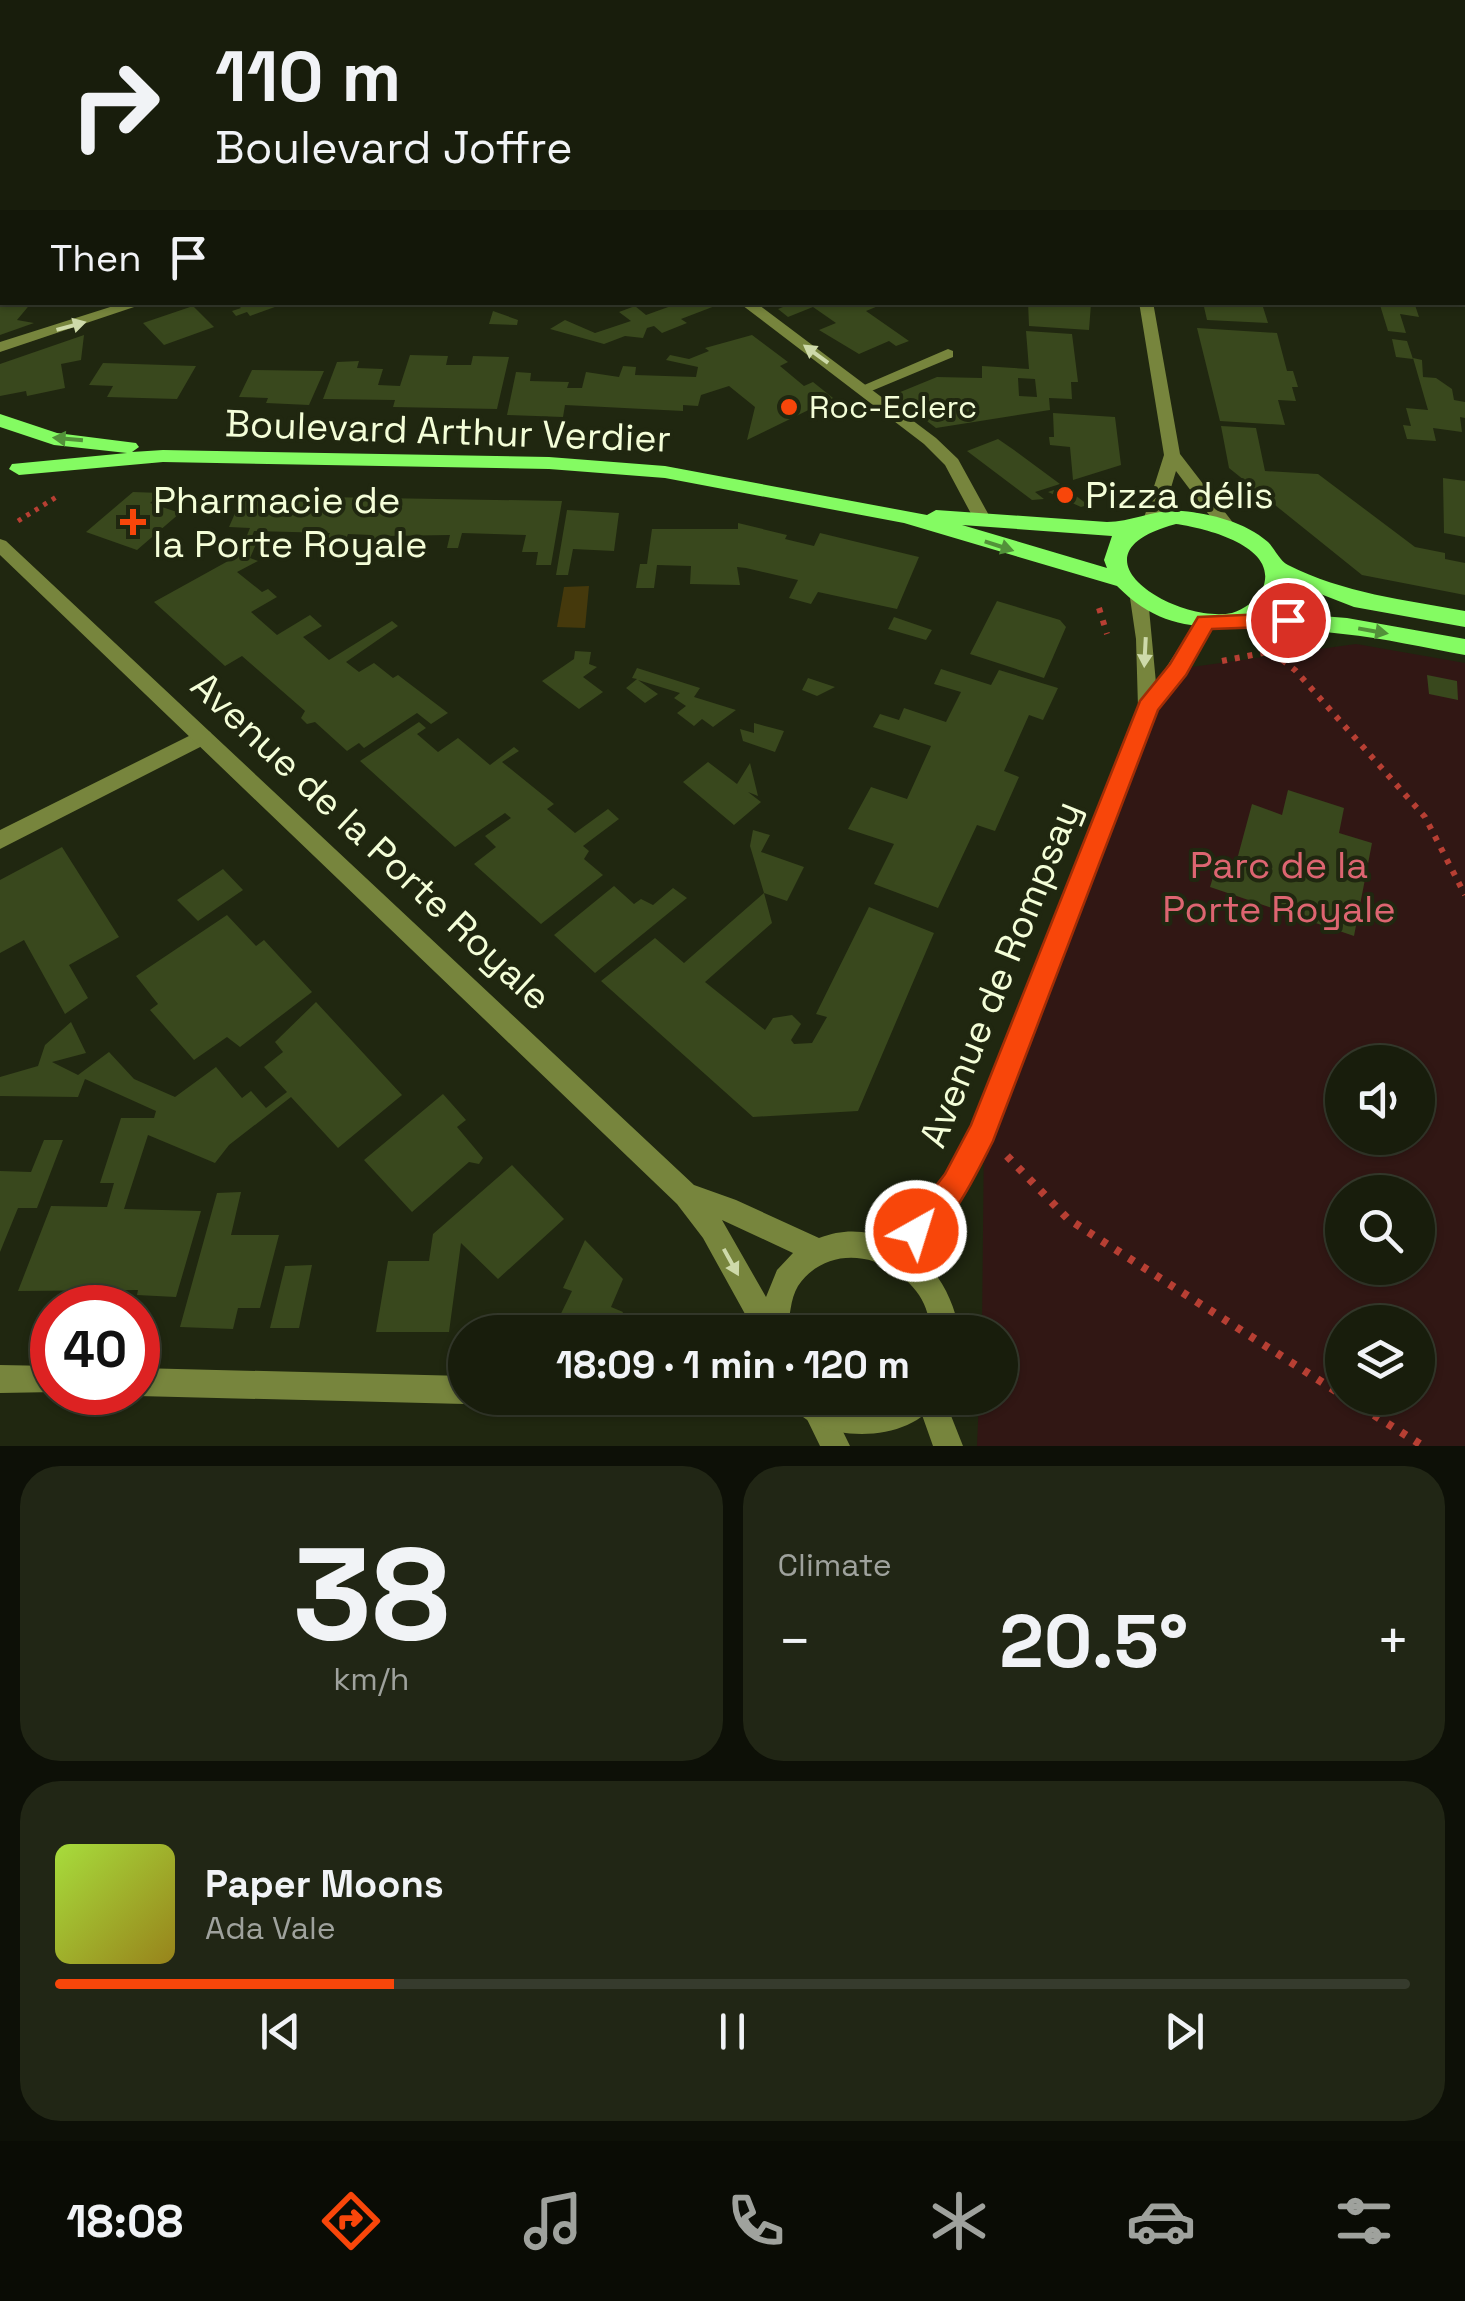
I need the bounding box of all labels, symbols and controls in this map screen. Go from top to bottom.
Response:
text: 110 m [215,32,401,121]
icon: right [50,40,180,170]
text: Boulevard Joffre [215,119,573,176]
icon: arrive [161,230,216,285]
text: Then [50,234,141,282]
one-way arrow [57,318,87,333]
one-way arrow [803,345,829,365]
place label: Roc-Eclerc [809,387,977,427]
marker: Roc-Eclerc [778,396,800,418]
street label: Boulevard Arthur Verdier [224,399,672,463]
one-way arrow [52,431,83,447]
place label: Pizza délis [1085,471,1274,519]
place label: Pharmacie de la Porte Royale [153,476,427,568]
marker: Pizza délis [1054,484,1076,506]
marker: Pharmacie de la Porte Royale [122,511,144,533]
one-way arrow [985,539,1015,554]
pin [1246,578,1331,663]
icon: arrive [1261,593,1316,648]
one-way arrow [1358,624,1390,639]
one-way arrow [1137,637,1153,669]
street label: Avenue de la Porte Royale [181,661,561,1021]
street label: Avenue de Rompsay [908,794,1092,1154]
park label: Parc de la Porte Royale [1162,841,1396,933]
map controls [1325,1045,1435,1415]
button: sound [1325,1045,1435,1155]
button: search [1325,1175,1435,1285]
position arrow [864,1179,968,1283]
one-way arrow [721,1248,739,1276]
speed limit sign: 40 [30,1285,160,1415]
button: layers [1325,1305,1435,1415]
text: 18:09 · 1 min · 120 m [556,1341,910,1389]
text: 38 [293,1511,450,1677]
text: Climate [778,1545,892,1585]
text: 20.5° [999,1593,1188,1689]
text: − [778,1606,812,1676]
text: + [1376,1606,1410,1676]
text: km/h [333,1659,409,1699]
text: Paper Moons [205,1860,444,1908]
text: Ada Vale [205,1908,336,1948]
icon: previous [253,2004,308,2059]
icon: pause [705,2004,760,2059]
icon: next [1157,2004,1212,2059]
icon: directions [316,2186,386,2256]
icon: music [518,2186,588,2256]
icon: phone [721,2186,791,2256]
icon: climate [924,2186,994,2256]
icon: car [1126,2186,1196,2256]
icon: filters [1329,2186,1399,2256]
text: 18:08 [66,2193,183,2250]

